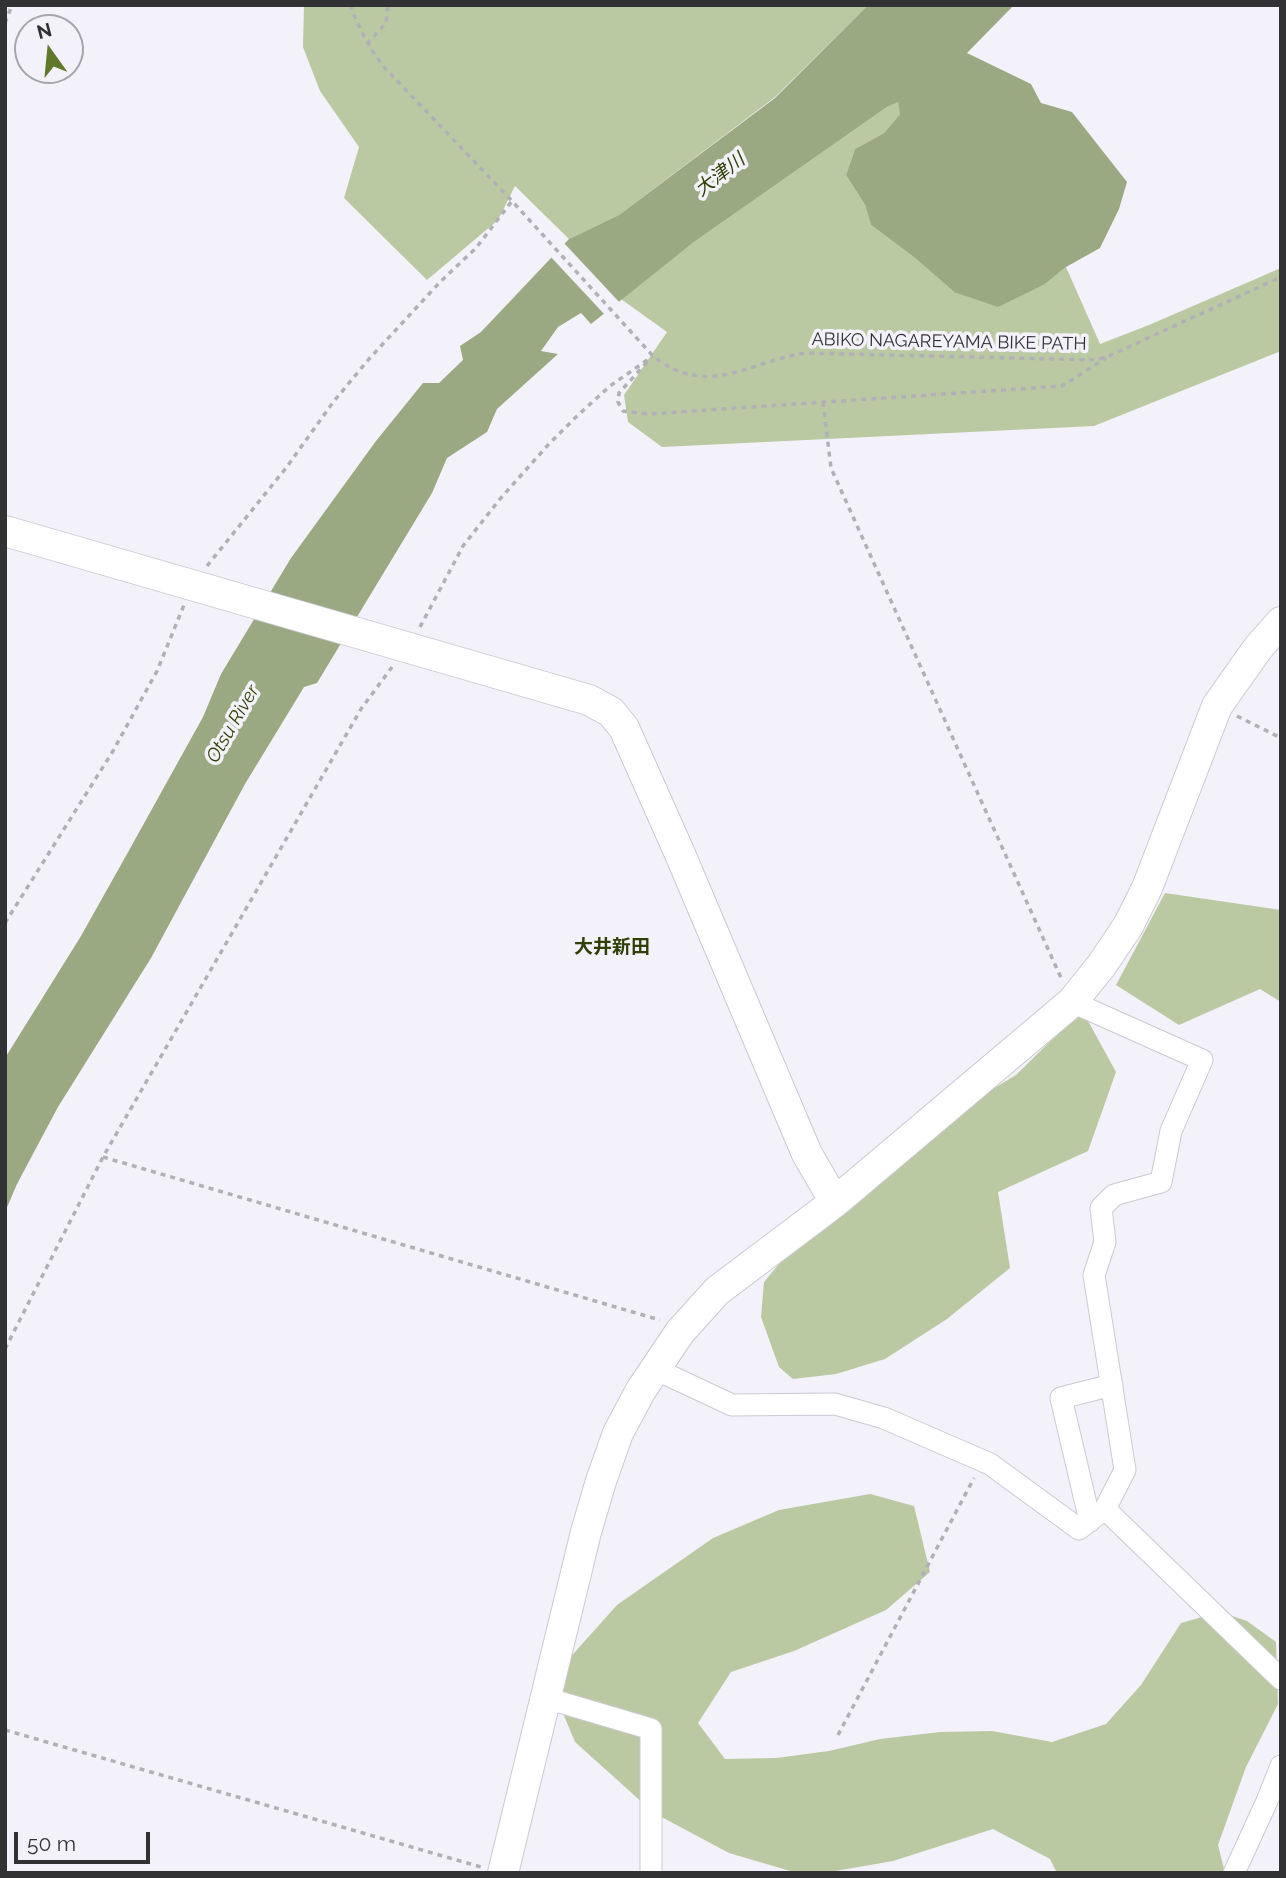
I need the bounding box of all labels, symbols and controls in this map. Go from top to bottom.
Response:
north arrow [14,14,84,84]
text: N [34,18,54,43]
water label: 大津川 [691,148,749,202]
street label: ABIKO NAGAREYAMA BIKE PATH [811,329,1087,355]
water label: Otsu River [202,681,264,767]
district label: 大井新田 [574,936,650,958]
scale bar [18,1818,154,1862]
text: 50 m [27,1831,76,1856]

